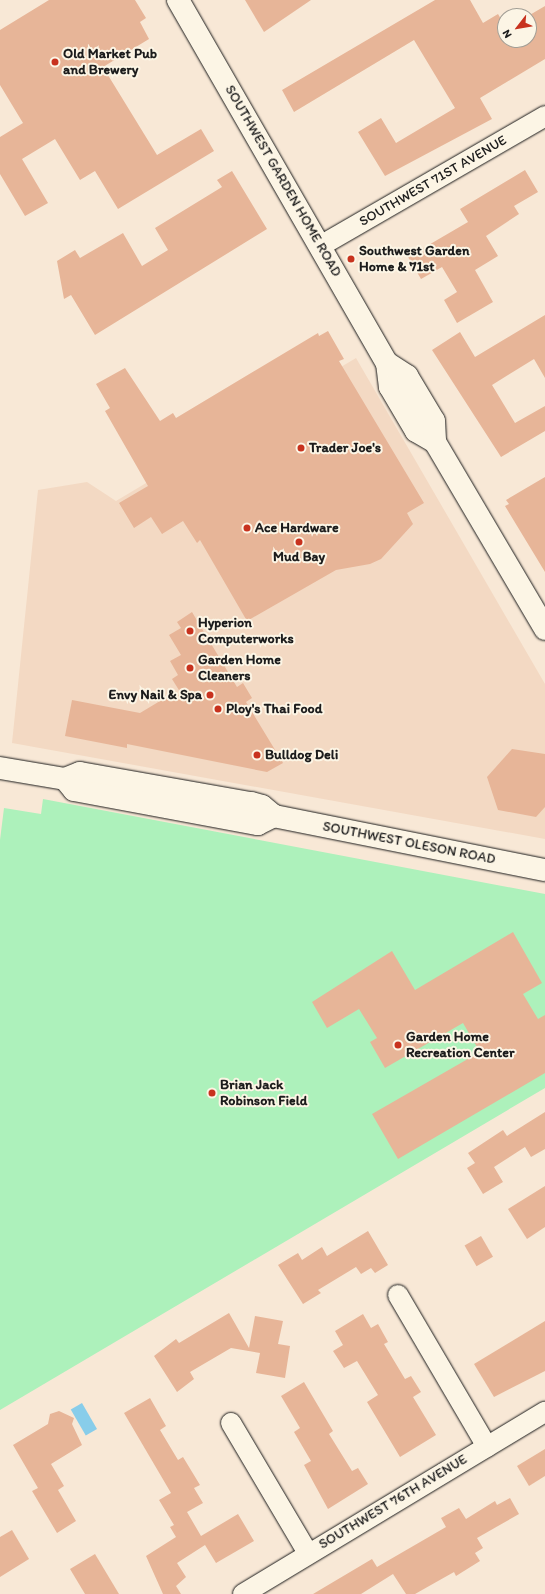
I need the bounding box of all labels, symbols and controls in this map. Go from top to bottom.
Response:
north arrow [497,8,537,48]
text: N [500,27,515,40]
place label: Old Market Pub and Brewery [63,46,157,78]
marker: Old Market Pub and Brewery [50,57,60,67]
street label: SOUTHWEST GARDEN HOME ROAD [221,82,345,280]
street label: SOUTHWEST 71ST AVENUE [357,132,509,230]
place label: Southwest Garden Home & 71st [359,243,470,276]
marker: Southwest Garden Home & 71st [346,254,356,264]
place label: Trader Joe's [309,440,381,456]
marker: Trader Joe's [296,443,306,453]
place label: Ace Hardware [255,520,339,536]
marker: Ace Hardware [242,523,252,533]
marker: Mud Bay [294,537,304,547]
place label: Mud Bay [273,549,325,565]
place label: Hyperion Computerworks [198,615,294,648]
marker: Hyperion Computerworks [185,626,195,636]
place label: Garden Home Cleaners [198,652,281,684]
marker: Garden Home Cleaners [185,663,195,673]
place label: Envy Nail & Spa [108,687,202,703]
marker: Envy Nail & Spa [205,690,215,700]
place label: Ploy's Thai Food [226,701,322,717]
marker: Ploy's Thai Food [213,704,223,714]
place label: Bulldog Deli [265,747,338,763]
marker: Bulldog Deli [252,750,262,760]
street label: SOUTHWEST OLESON ROAD [321,818,497,868]
place label: Garden Home Recreation Center [406,1029,515,1062]
marker: Garden Home Recreation Center [393,1040,403,1050]
place label: Brian Jack Robinson Field [220,1077,307,1110]
marker: Brian Jack Robinson Field [207,1088,217,1098]
street label: SOUTHWEST 76TH AVENUE [316,1451,470,1553]

